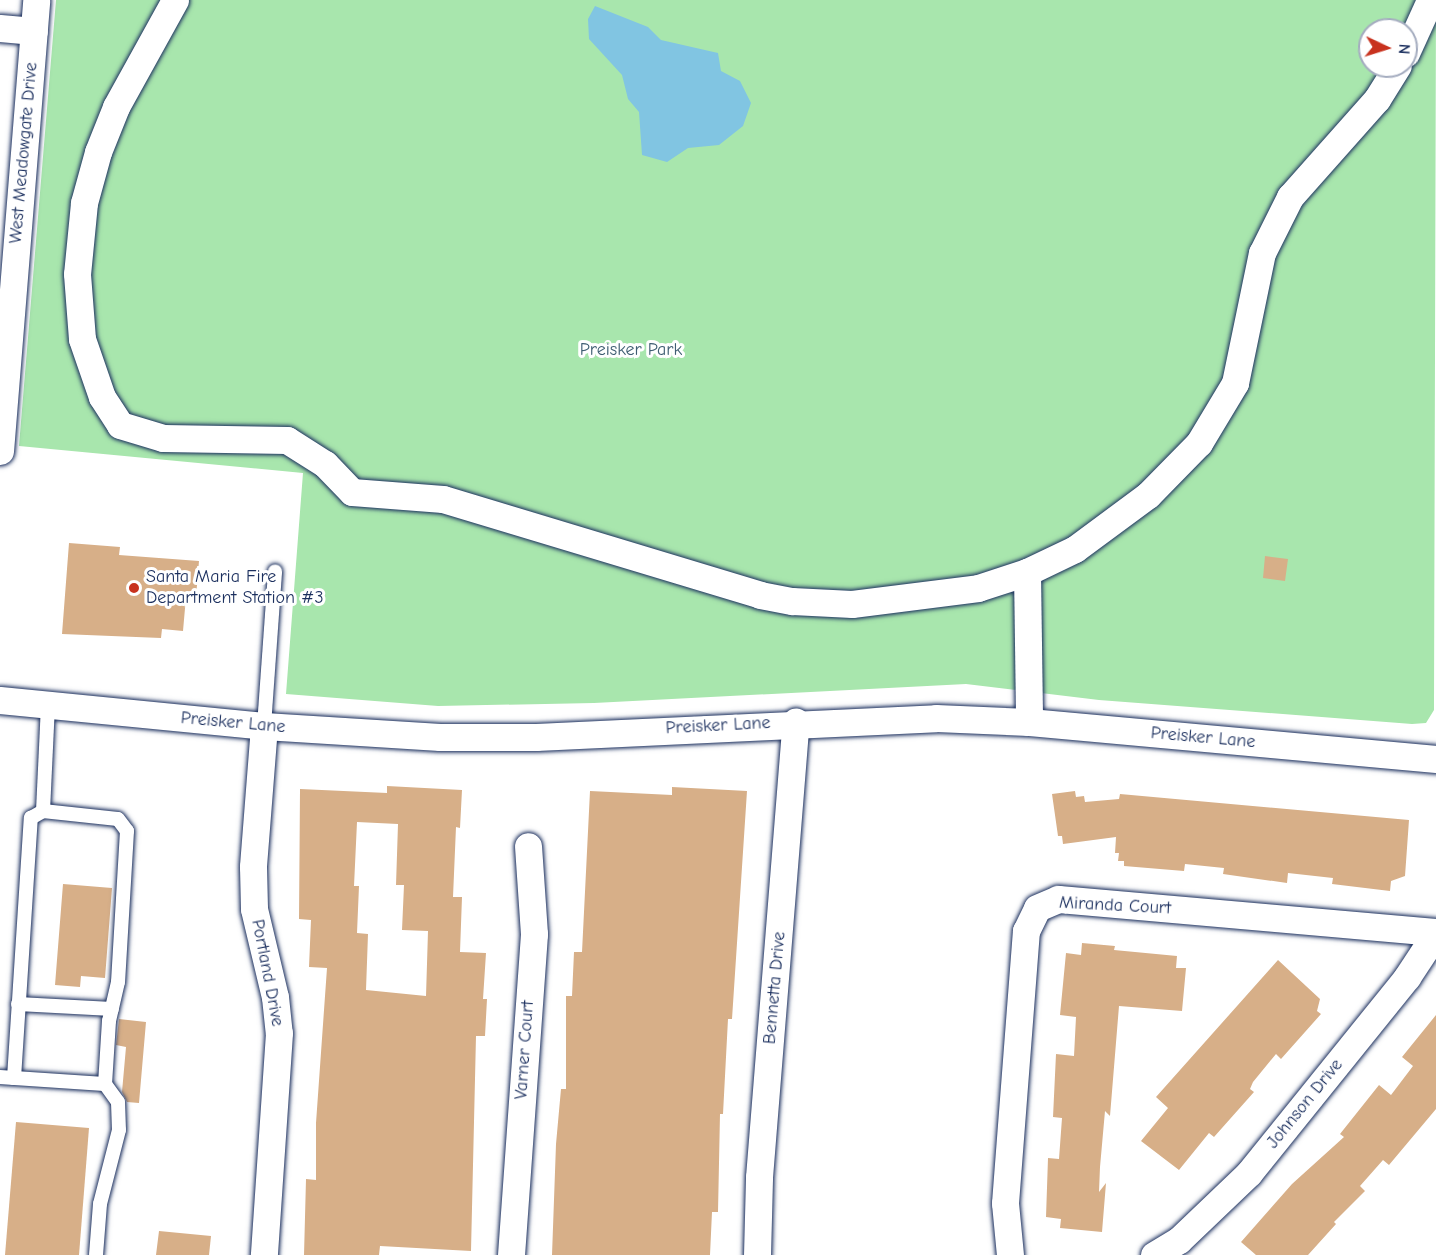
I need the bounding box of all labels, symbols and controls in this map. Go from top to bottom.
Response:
north arrow [1358,18,1418,78]
text: N [1395,43,1413,55]
street label: West Meadowgate Drive [5,61,43,245]
park label: Preisker Park [580,339,682,361]
place label: Santa Maria Fire Department Station #3 [146,567,323,610]
marker: Santa Maria Fire Department Station #3 [127,581,141,595]
street label: Preisker Lane [180,708,286,738]
street label: Preisker Lane [665,712,771,740]
street label: Preisker Lane [1150,723,1256,753]
street label: Miranda Court [1058,892,1172,920]
street label: Portland Drive [246,918,288,1028]
street label: Bennetta Drive [759,931,791,1045]
street label: Varner Court [511,1000,539,1100]
street label: Johnson Drive [1262,1055,1348,1153]

